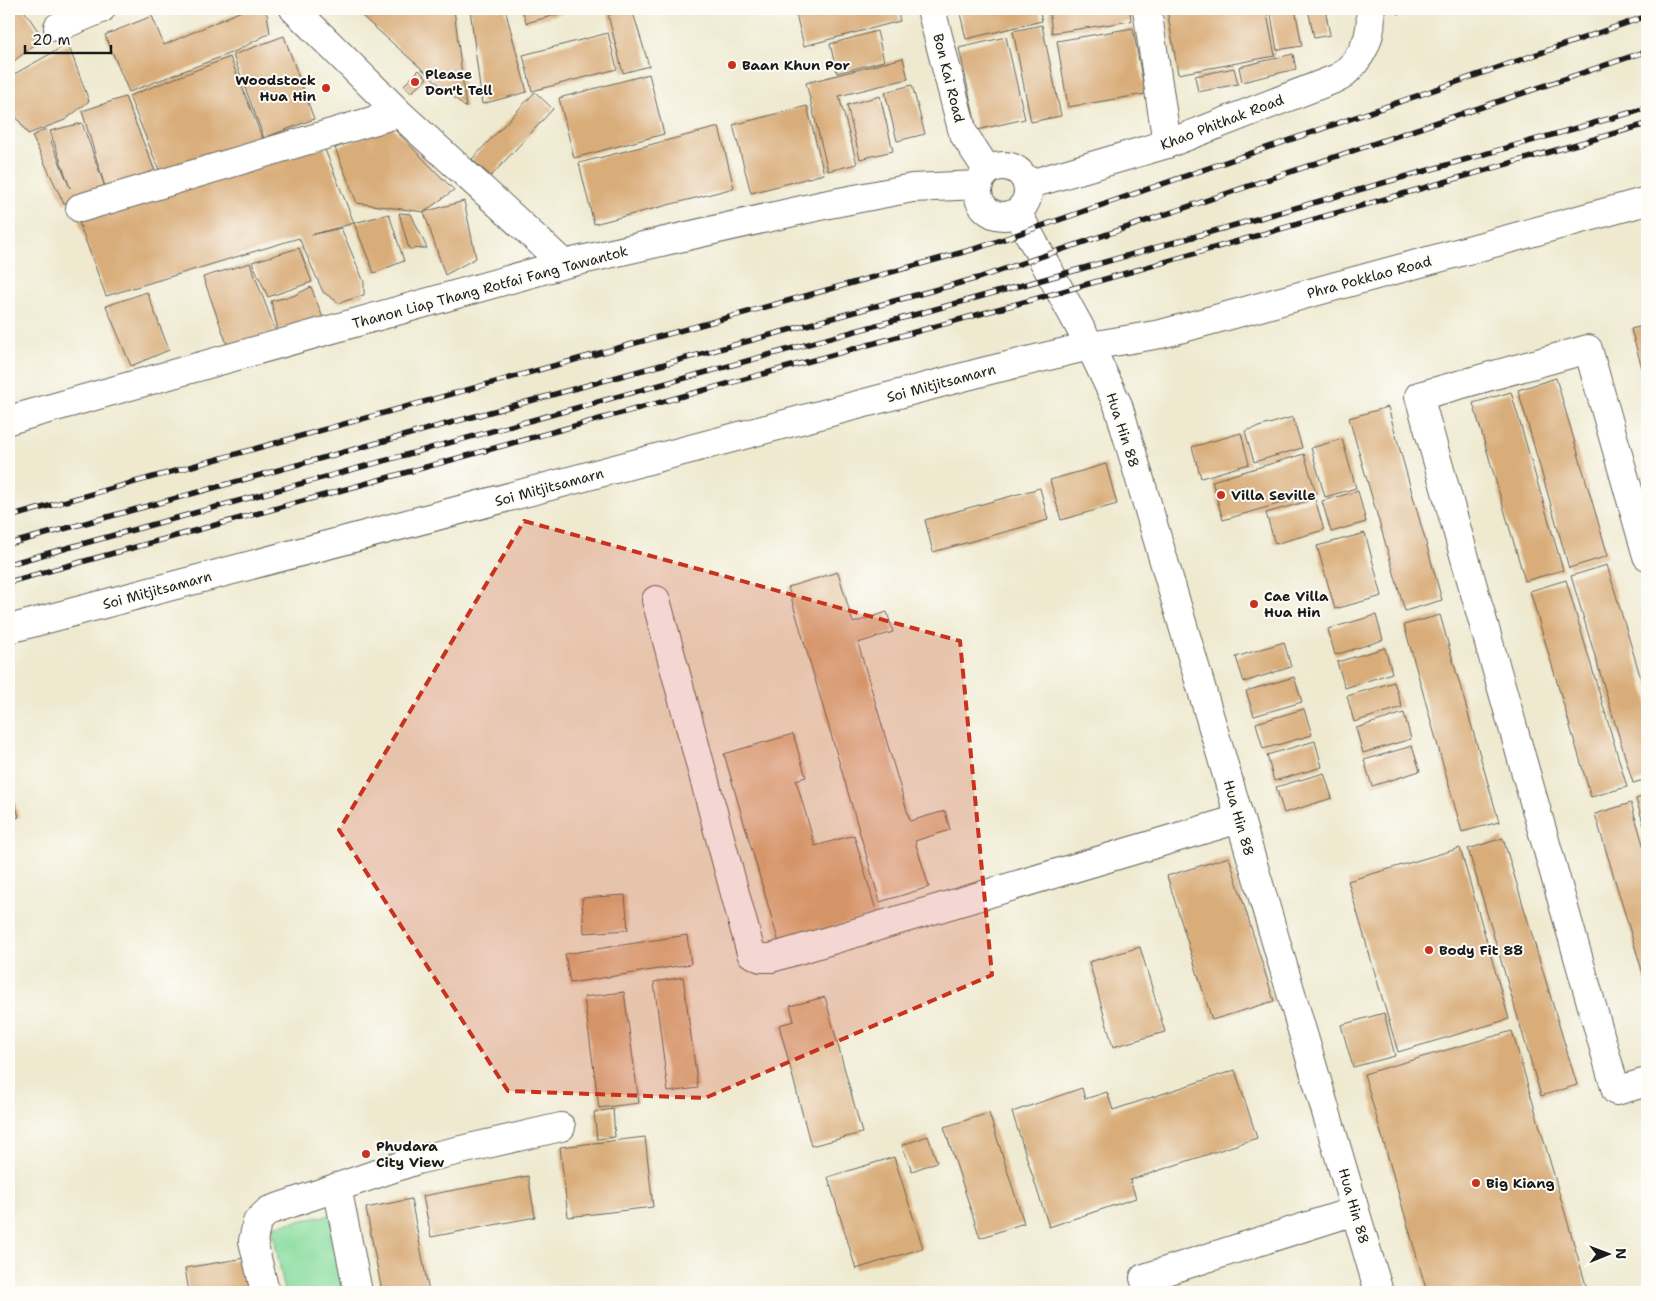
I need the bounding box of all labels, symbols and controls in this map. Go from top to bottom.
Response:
scale bar [25,22,111,54]
text: 20 m [32,30,71,50]
street label: Bon Kai Road [929,32,969,125]
place label: Baan Khun Por [742,56,851,74]
marker: Baan Khun Por [726,59,738,71]
place label: Please Don't Tell [425,65,493,99]
place label: Woodstock Hua Hin [235,71,316,105]
marker: Please Don't Tell [409,76,421,88]
marker: Woodstock Hua Hin [320,82,332,94]
street label: Khao Phithak Road [1158,90,1286,154]
street label: Thanon Liap Thang Rotfai Fang Tawantok [350,241,630,333]
street label: Phra Pokklao Road [1305,252,1433,302]
street label: Soi Mitjitsamarn [885,360,998,406]
street label: Hua Hin 88 [1102,390,1144,470]
street label: Soi Mitjitsamarn [493,464,606,510]
place label: Villa Seville [1231,486,1316,504]
marker: Villa Seville [1215,489,1227,501]
street label: Soi Mitjitsamarn [101,567,214,613]
place label: Cae Villa Hua Hin [1264,587,1329,621]
marker: Cae Villa Hua Hin [1248,598,1260,610]
street label: Hua Hin 88 [1220,778,1258,858]
place label: Body Fit 88 [1439,941,1523,959]
marker: Body Fit 88 [1423,944,1435,956]
place label: Phudara City View [376,1137,444,1171]
marker: Phudara City View [360,1148,372,1160]
street label: Hua Hin 88 [1335,1166,1373,1246]
place label: Big Kiang [1486,1174,1555,1192]
marker: Big Kiang [1470,1177,1482,1189]
north arrow [1584,1228,1634,1278]
text: N [1612,1248,1630,1259]

